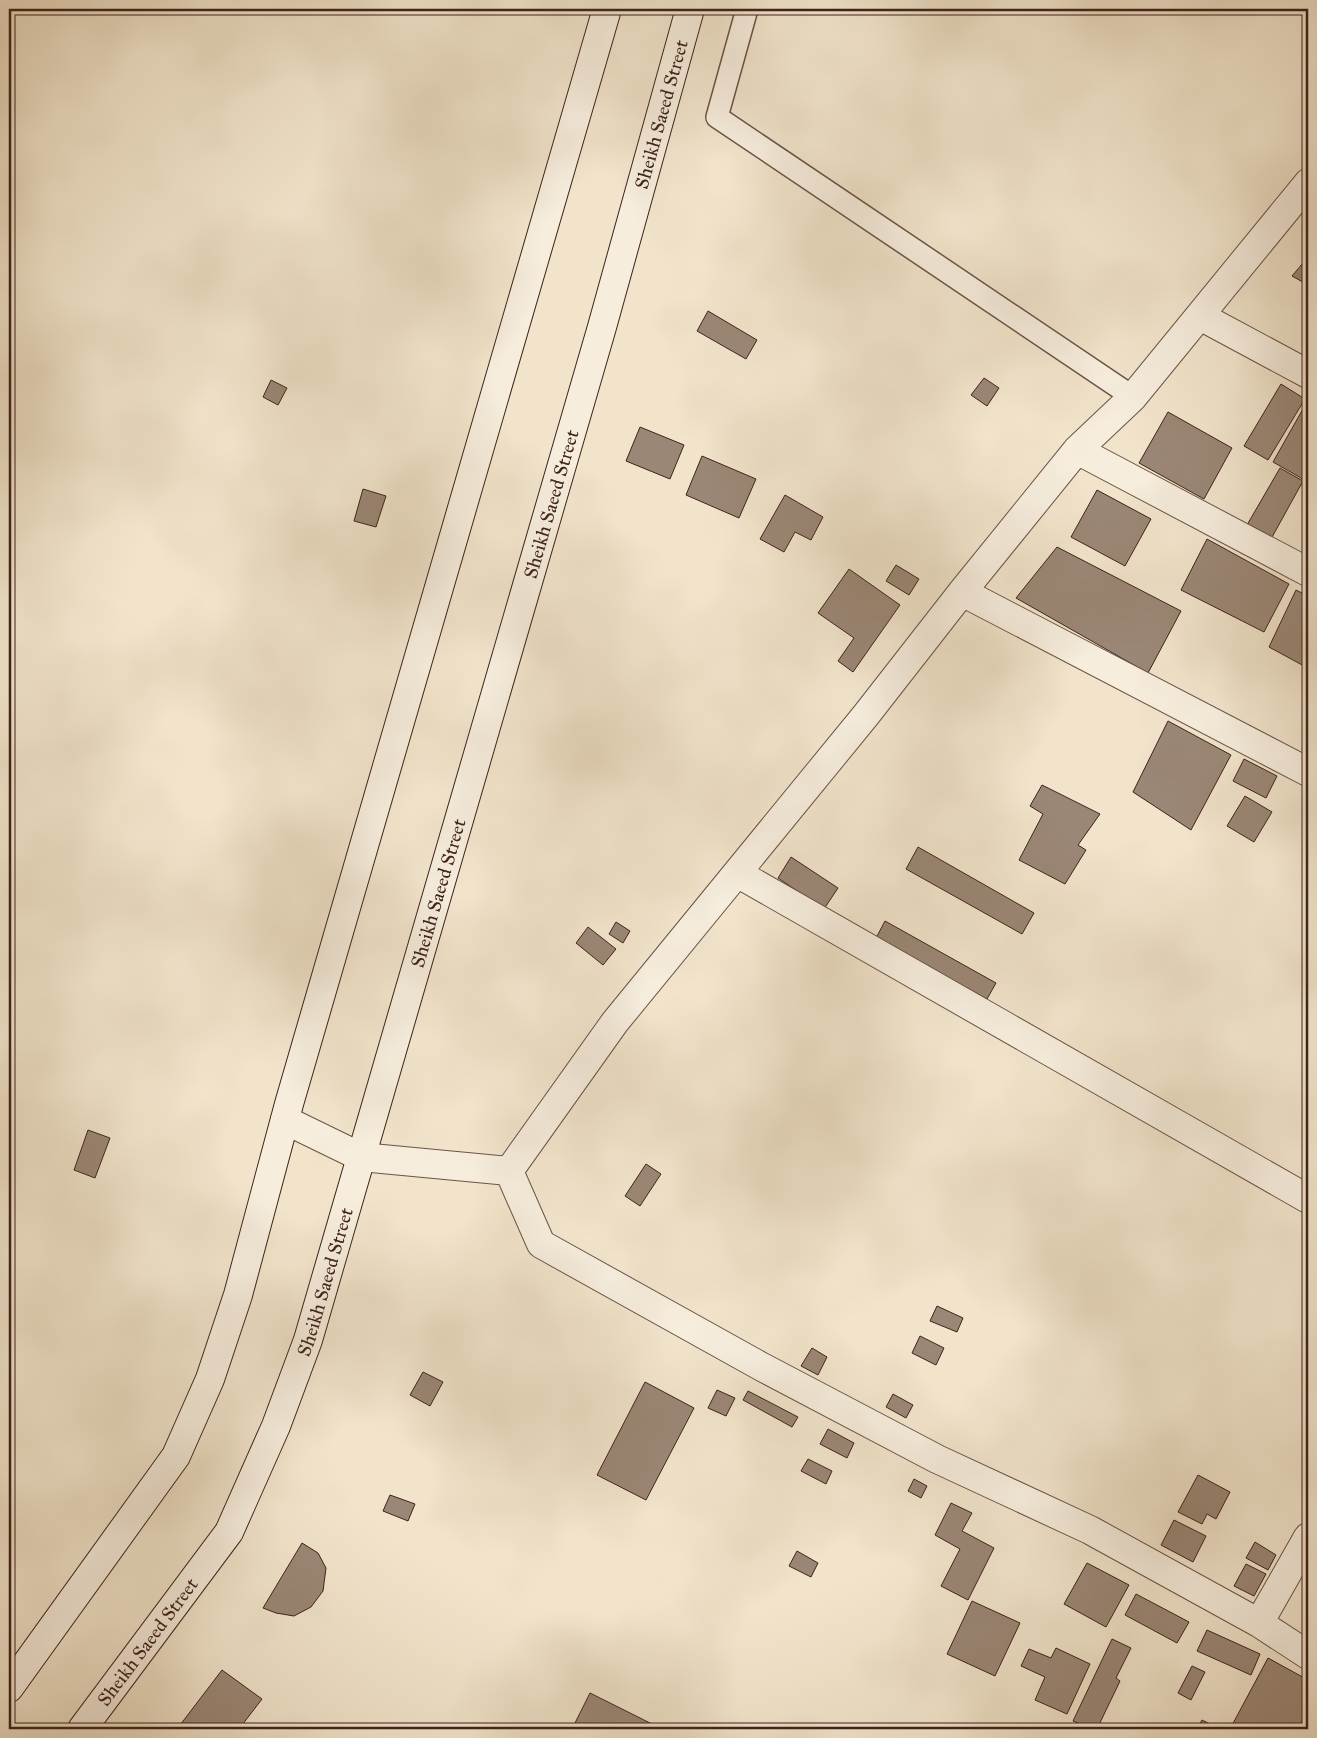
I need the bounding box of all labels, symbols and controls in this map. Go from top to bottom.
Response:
street label: Sheikh Saeed Street [629,37,693,191]
street label: Sheikh Saeed Street [518,427,583,581]
street label: Sheikh Saeed Street [405,816,470,970]
street label: Sheikh Saeed Street [292,1205,357,1359]
street label: Sheikh Saeed Street [92,1573,203,1710]

